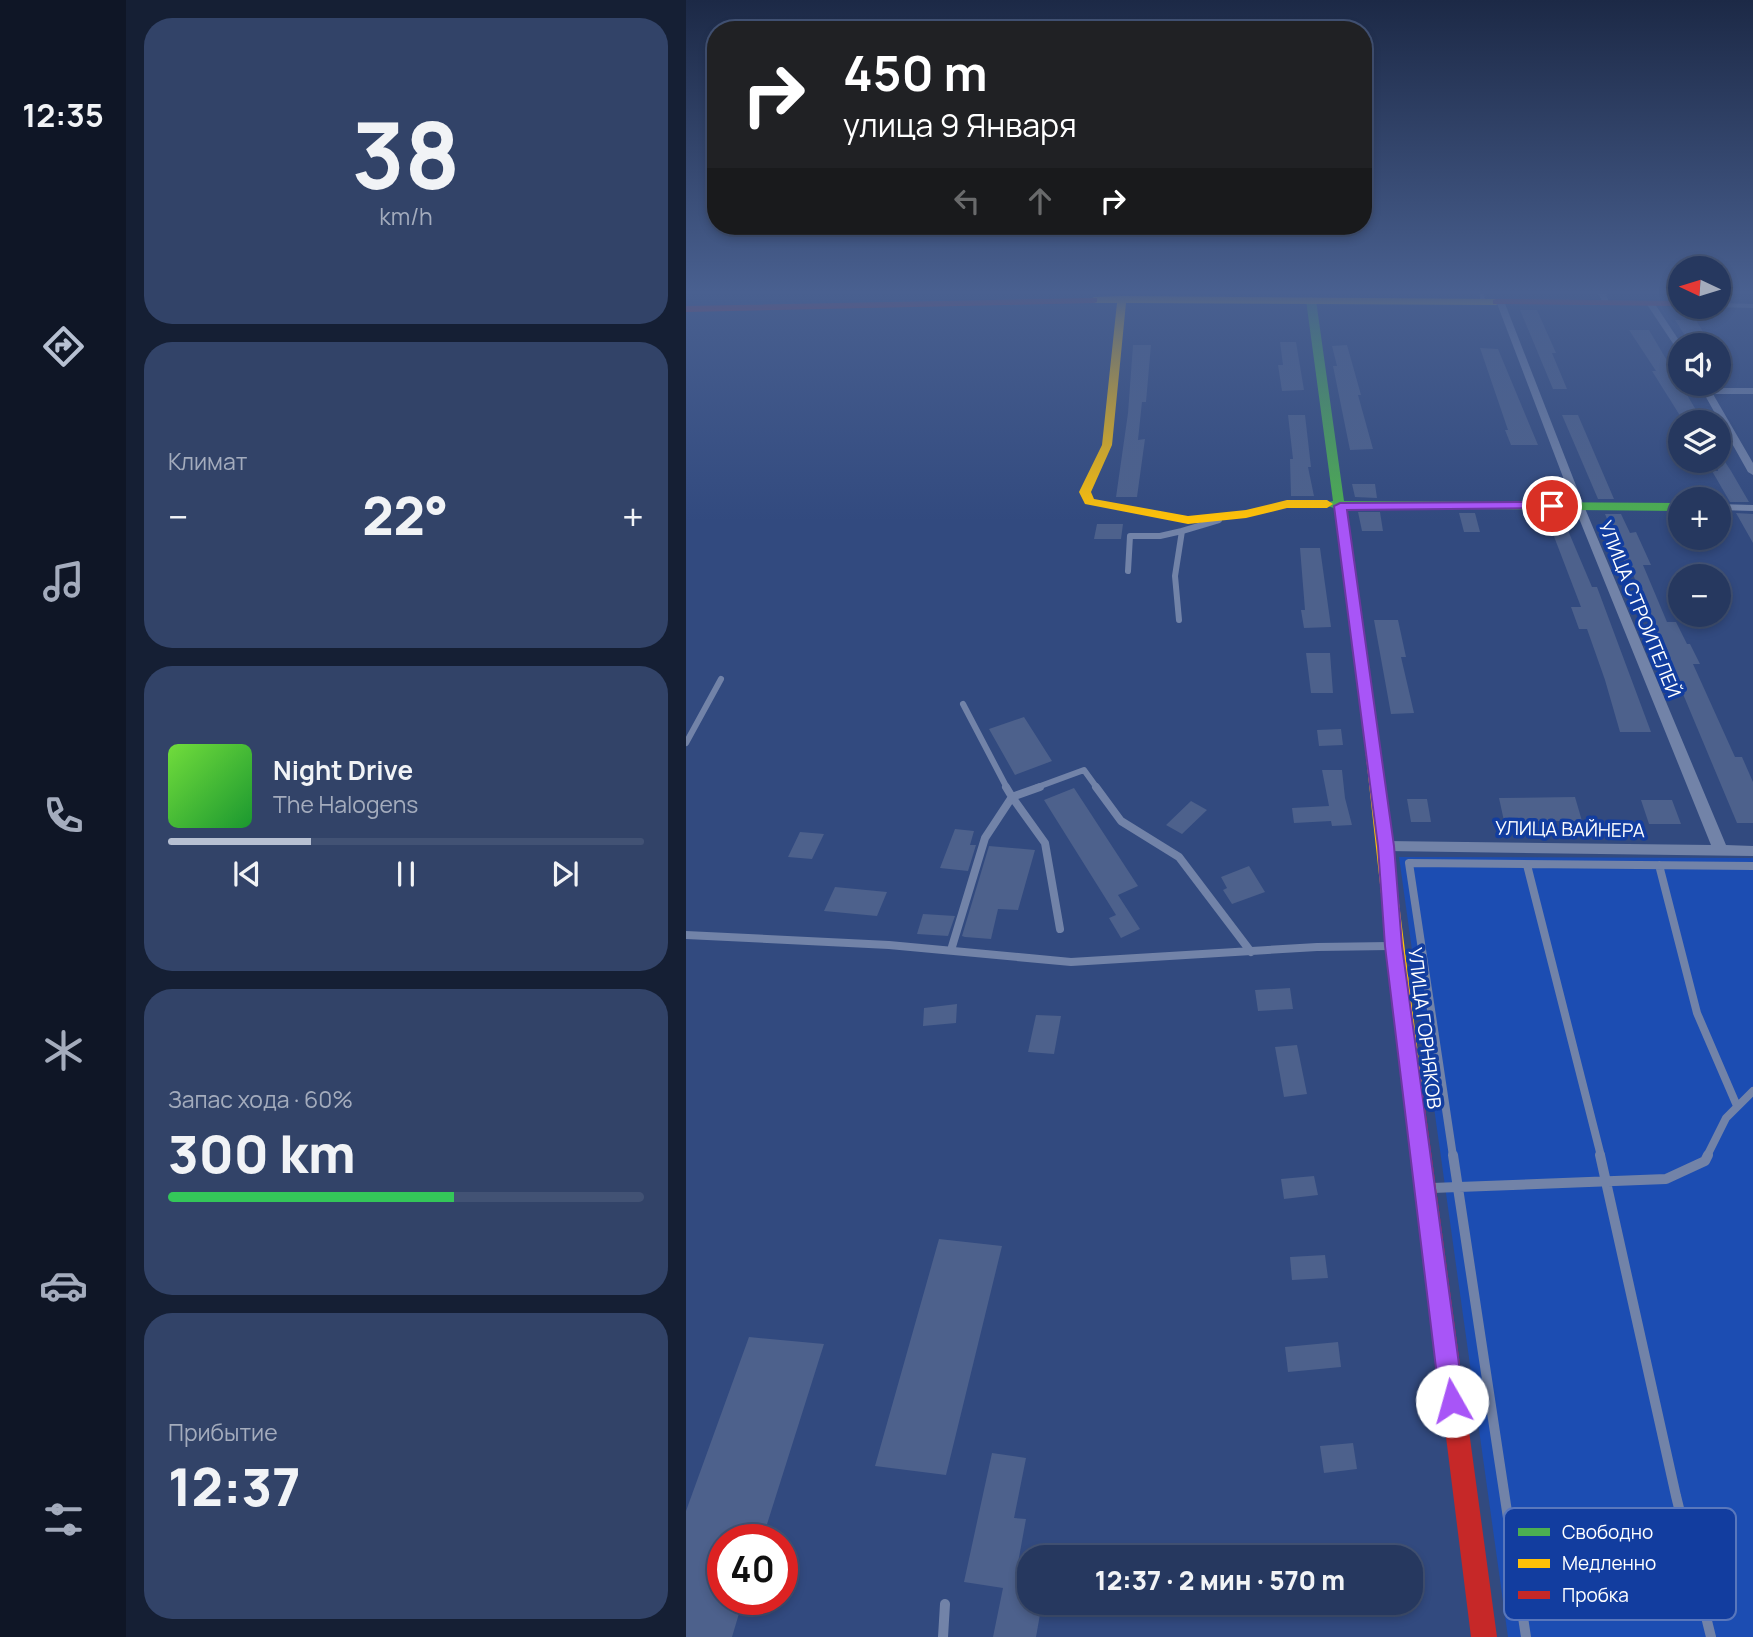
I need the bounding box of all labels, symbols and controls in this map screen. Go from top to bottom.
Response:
text: 450 m [843,39,988,106]
icon: right [728,49,819,140]
text: 38 [352,92,460,216]
text: 12:35 [22,93,104,137]
text: улица 9 Января [843,103,1077,147]
icon: left [948,182,986,220]
icon: ahead [1021,182,1059,220]
icon: right [1094,182,1132,220]
text: km/h [379,200,433,232]
north arrow [1668,256,1731,318]
map controls [1668,256,1731,627]
icon: directions [39,322,88,371]
button: sound [1668,333,1731,396]
button: layers [1668,410,1731,473]
text: Климат [168,445,247,477]
pin [1522,476,1582,536]
text: 22° [362,480,448,551]
icon: arrive [1533,487,1571,525]
button: + [1668,487,1731,550]
text: − [168,490,189,542]
text: + [622,490,644,542]
street label: УЛИЦА СТРОИТЕЛЕЙ [1593,517,1687,701]
icon: music [39,557,88,606]
button: − [1668,564,1731,627]
text: Night Drive [273,752,413,788]
text: The Halogens [273,788,418,820]
icon: phone [39,791,88,840]
street label: УЛИЦА ВАЙНЕРА [1495,815,1645,843]
icon: previous [228,855,266,893]
icon: pause [387,855,425,893]
icon: next [546,855,584,893]
street label: УЛИЦА ГОРНЯКОВ [1402,946,1448,1111]
icon: climate [39,1026,88,1075]
text: Запас хода · 60% [168,1083,353,1115]
text: 300 km [168,1118,356,1189]
icon: car [39,1261,88,1310]
position arrow [1415,1364,1489,1438]
text: Прибытие [168,1416,278,1448]
text: 12:37 [168,1451,301,1522]
icon: filters [39,1495,88,1544]
legend [1504,1508,1736,1620]
text: Свободно [1562,1519,1653,1545]
speed limit sign: 40 [707,1524,798,1615]
text: Медленно [1562,1550,1656,1576]
text: 12:37 · 2 мин · 570 m [1095,1562,1345,1598]
text: Пробка [1562,1582,1629,1608]

